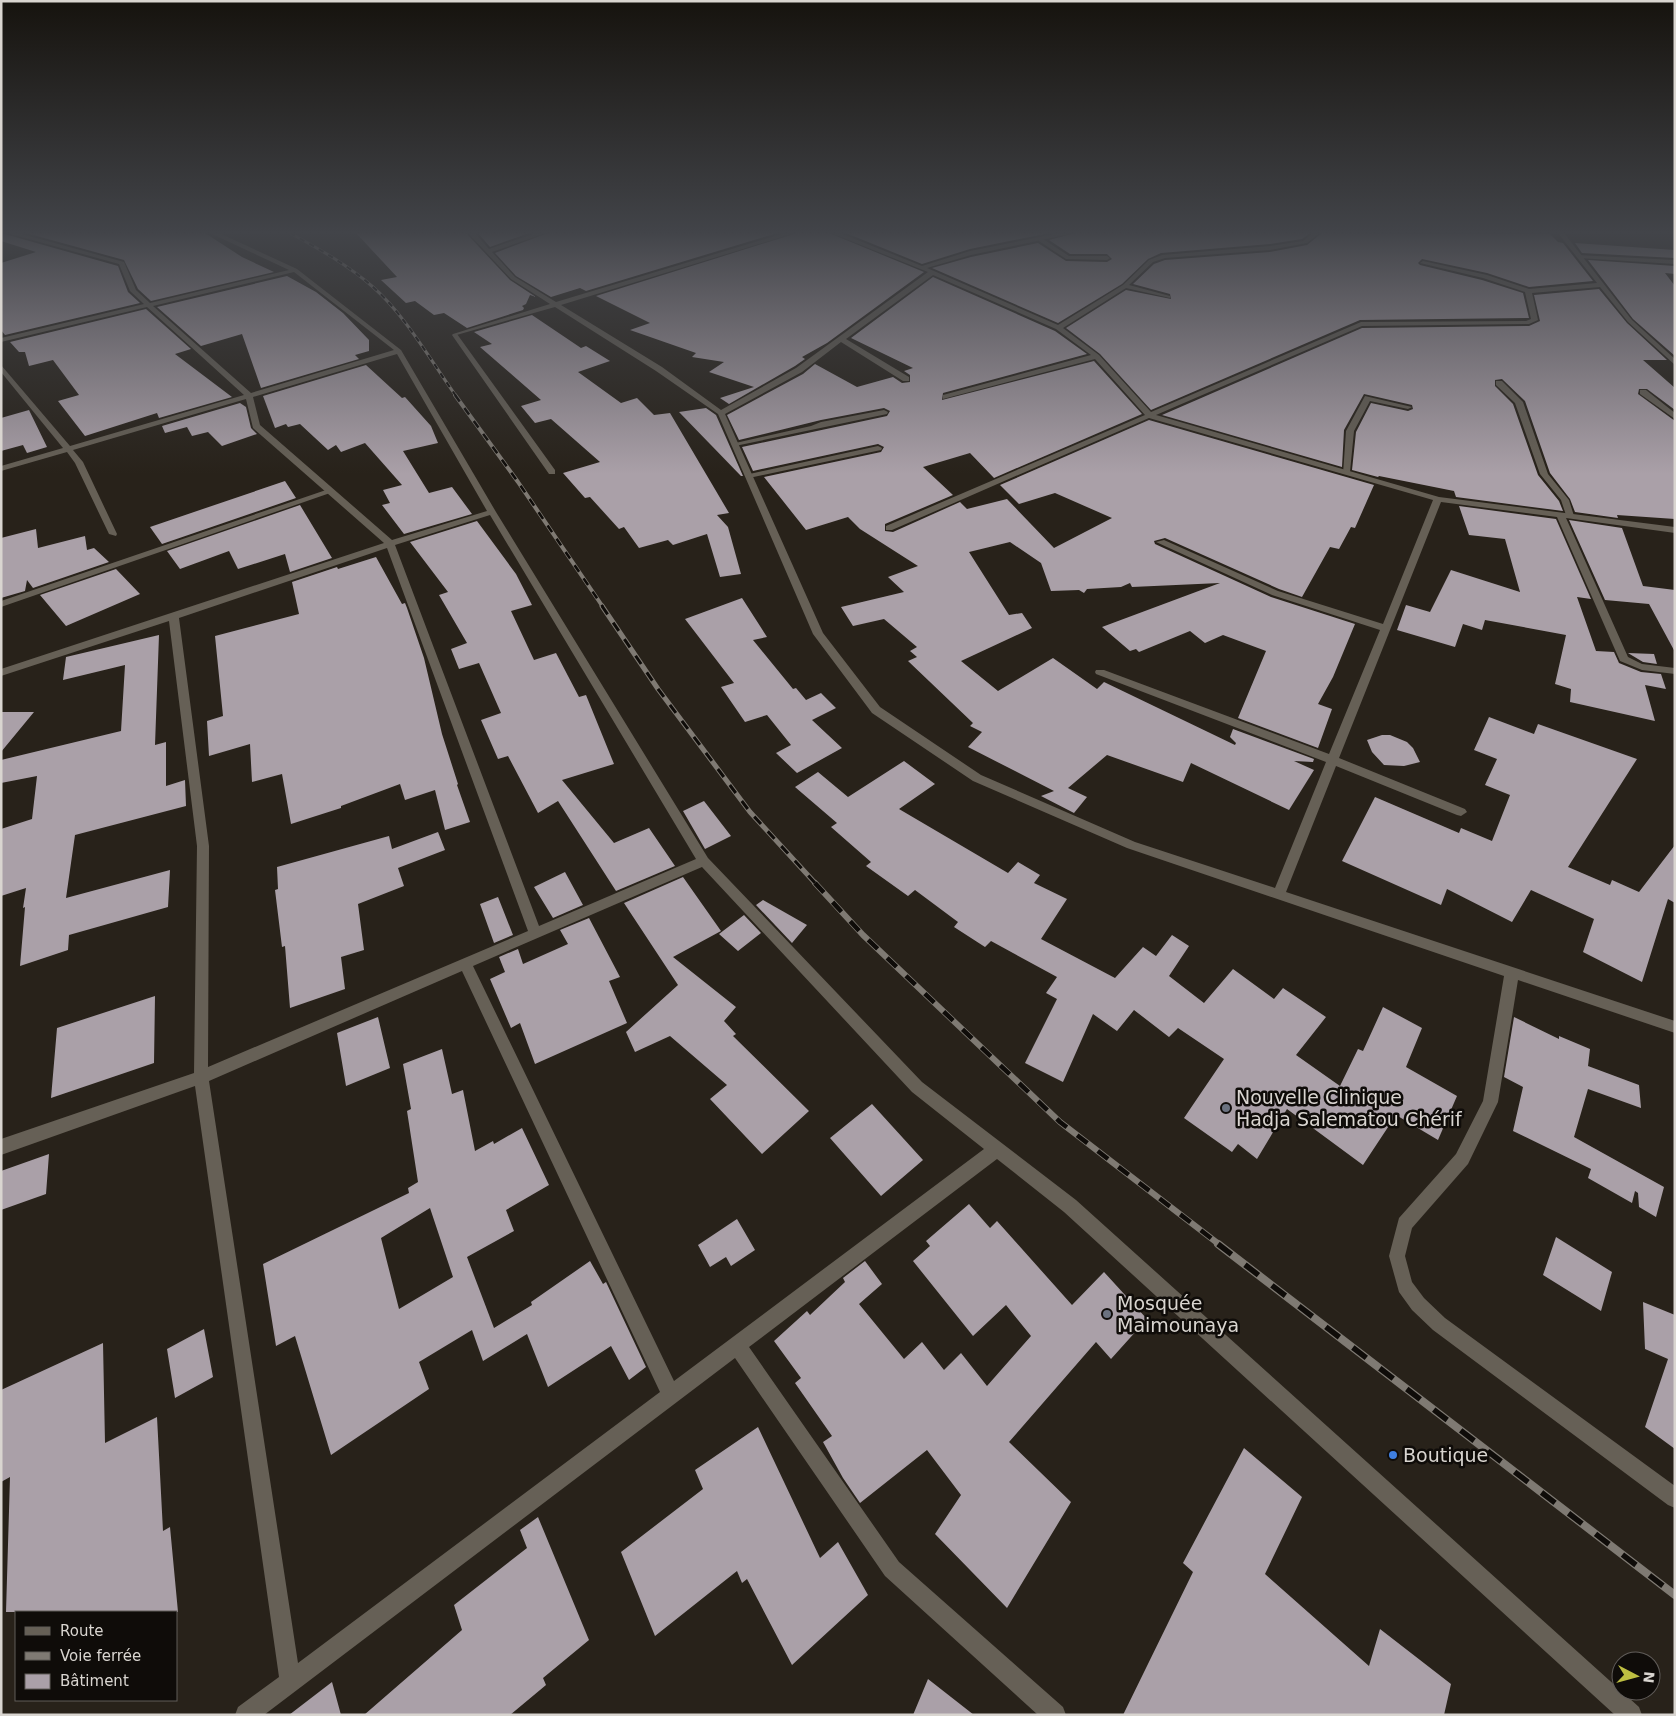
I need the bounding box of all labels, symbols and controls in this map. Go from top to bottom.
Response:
place label: Nouvelle Clinique Hadja Salematou Chérif [1236,1086,1463,1130]
marker: Nouvelle Clinique Hadja Salematou Chérif [1220,1102,1232,1114]
place label: Mosquée Maimounaya [1117,1292,1239,1336]
marker: Mosquée Maimounaya [1101,1308,1113,1320]
place label: Boutique [1403,1444,1488,1466]
marker: Boutique [1387,1449,1399,1461]
legend [15,1611,178,1701]
text: Route [60,1622,104,1640]
text: Voie ferrée [60,1647,141,1665]
north arrow [1611,1651,1661,1701]
text: N [1640,1671,1657,1684]
text: Bâtiment [60,1672,129,1690]

